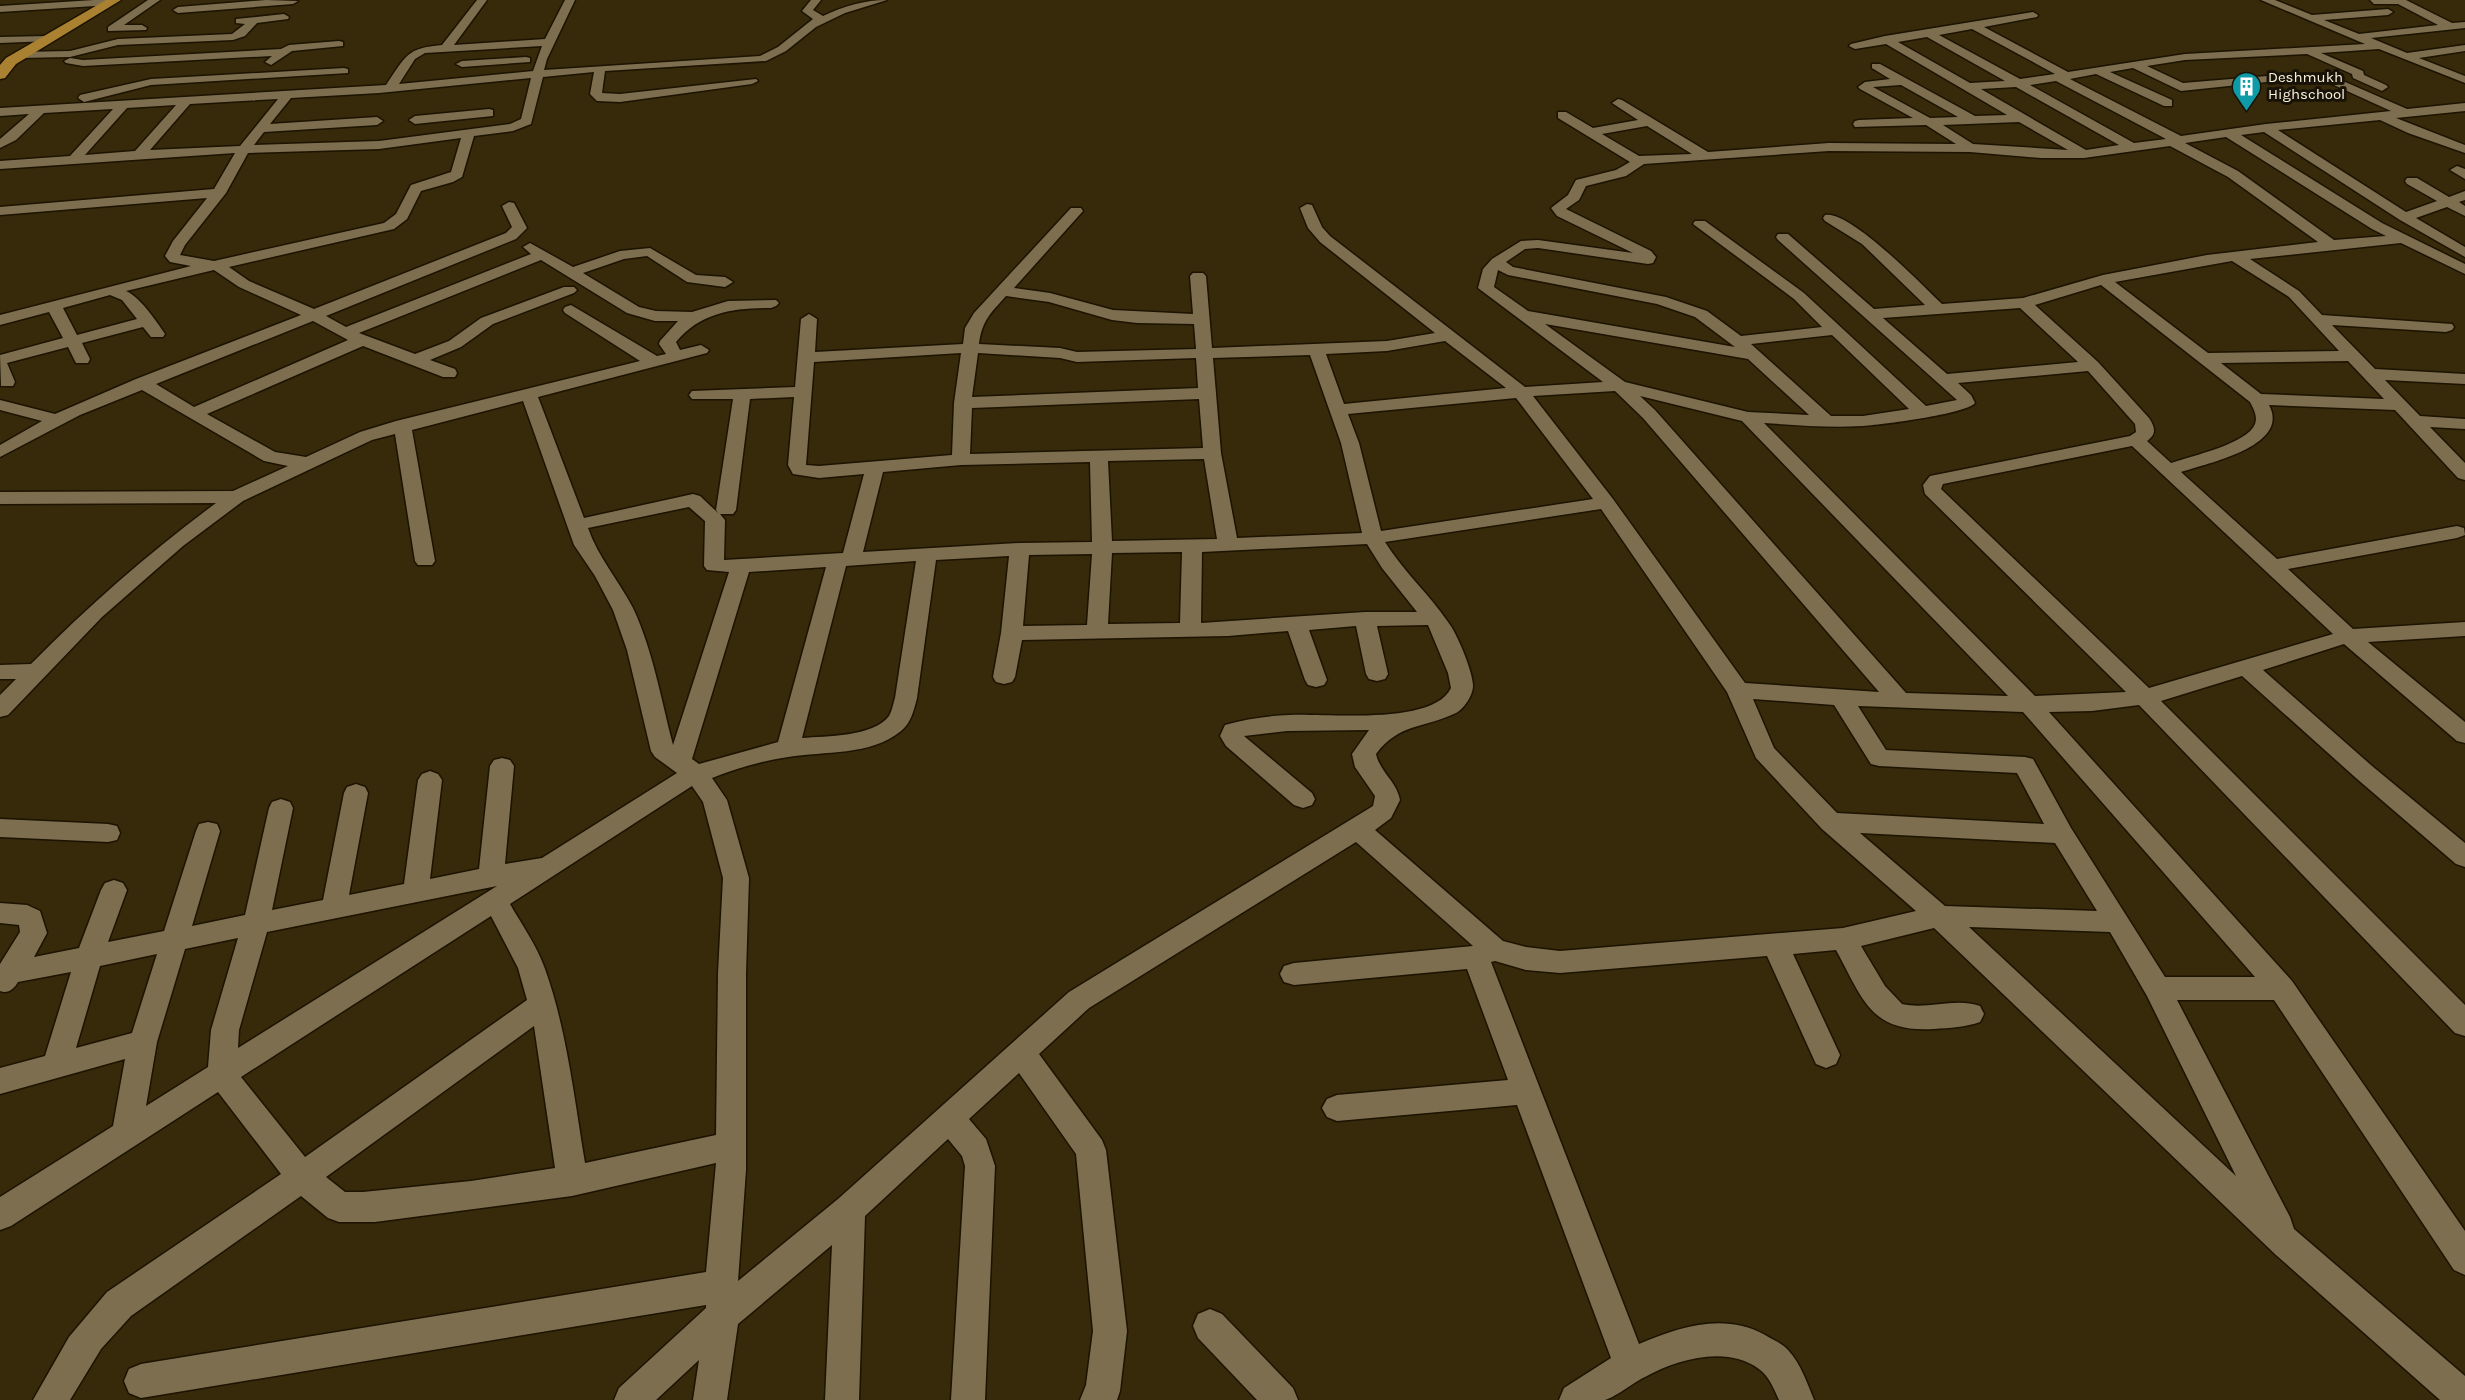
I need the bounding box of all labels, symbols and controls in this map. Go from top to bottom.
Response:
place label: Deshmukh Highschool [2268,68,2345,103]
building icon: Deshmukh Highschool [2231,70,2263,112]

